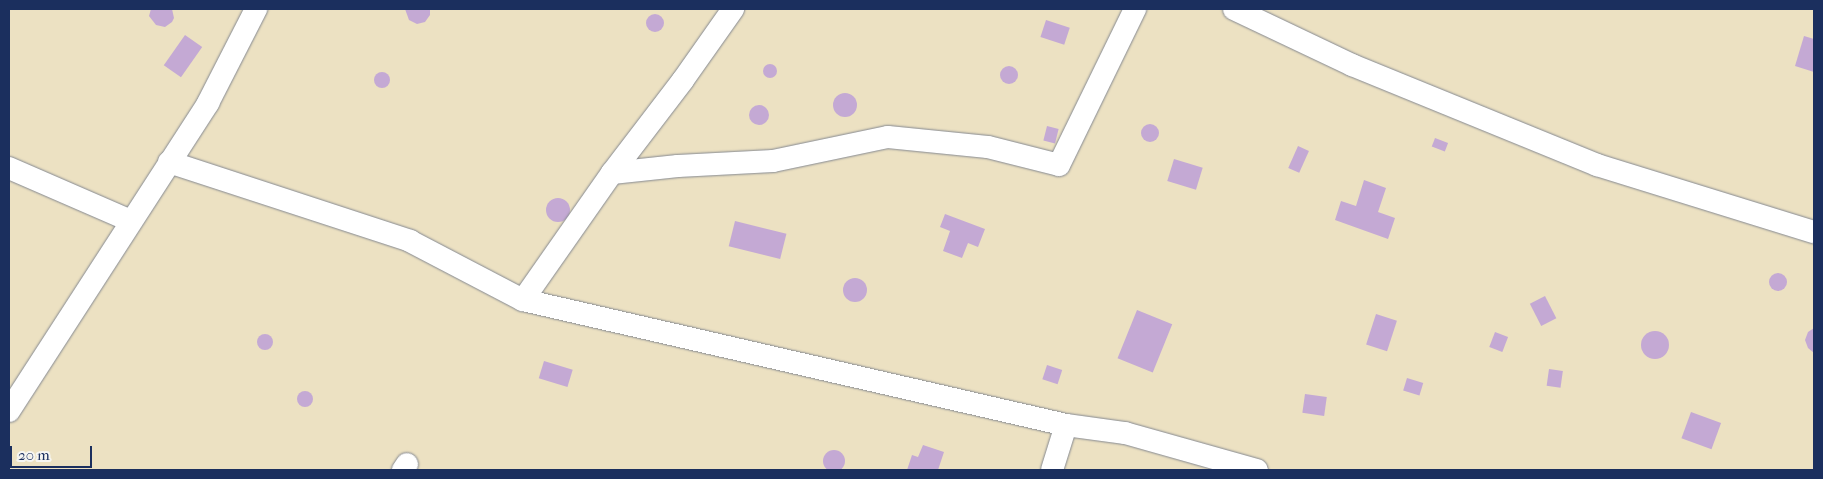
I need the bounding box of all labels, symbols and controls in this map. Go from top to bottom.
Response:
scale bar [12,436,95,468]
text: 20 m [18,446,50,464]

